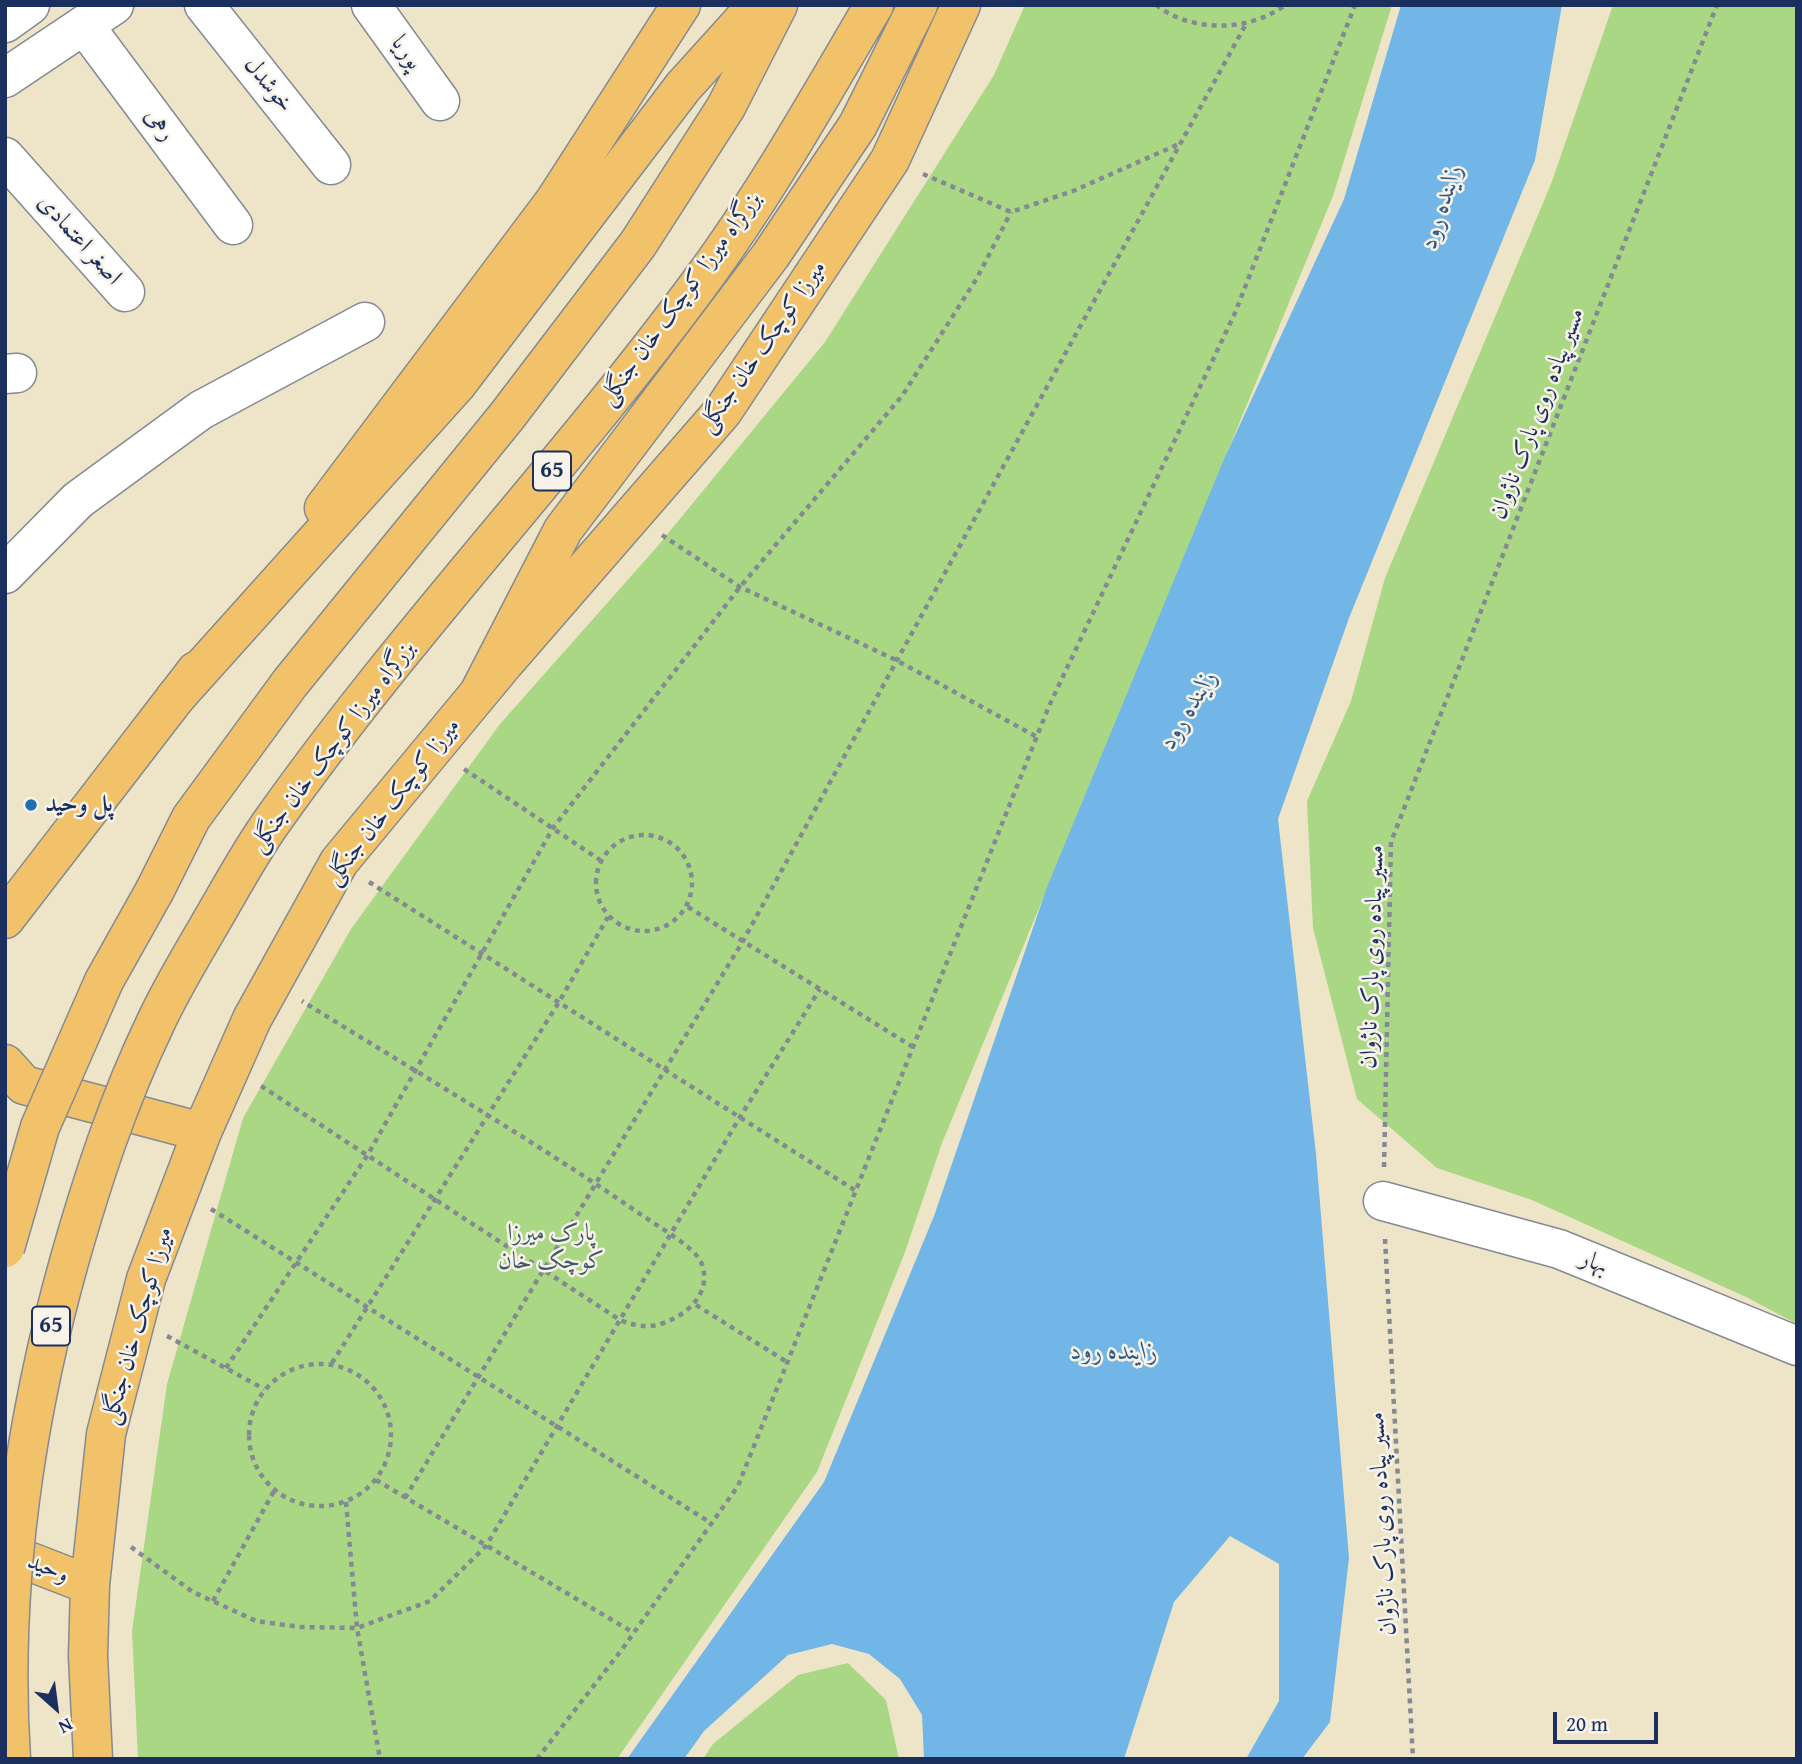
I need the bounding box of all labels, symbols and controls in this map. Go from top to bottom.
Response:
street label: پوریا [384,30,428,76]
street label: خوشدل [237,51,299,119]
street label: رهی [137,103,181,147]
water label: زاینده رود [1414,161,1470,253]
street label: بزرگراه میرزا کوچک خان جنگلی [594,186,768,412]
street label: اصغر اعتمادی [31,189,127,291]
street label: میرزا کوچک خان جنگلی [693,255,833,439]
street label: مسیر پیاده روی پارک ناژوان [1484,304,1592,524]
road number: 65 [533,452,571,491]
street label: بزرگراه میرزا کوچک خان جنگلی [244,636,422,858]
water label: زاینده رود [1153,664,1225,756]
street label: میرزا کوچک خان جنگلی [319,713,467,891]
place label: پل وحید [45,791,113,819]
marker: پل وحید [23,797,39,813]
street label: مسیر پیاده روی پارک ناژوان [1355,844,1391,1070]
park label: پارک میرزا کوچک خان [498,1220,604,1276]
street label: میرزا کوچک خان جنگلی [96,1224,180,1428]
street label: بهار [1576,1244,1612,1282]
road number: 65 [32,1306,70,1345]
water label: زاینده رود [1070,1336,1158,1368]
street label: مسیر پیاده روی پارک ناژوان [1363,1411,1403,1637]
street label: وحید [23,1548,73,1590]
north arrow [21,1673,91,1743]
scale bar [1557,1698,1662,1742]
text: 20 m [1566,1708,1608,1739]
text: N [54,1711,78,1742]

